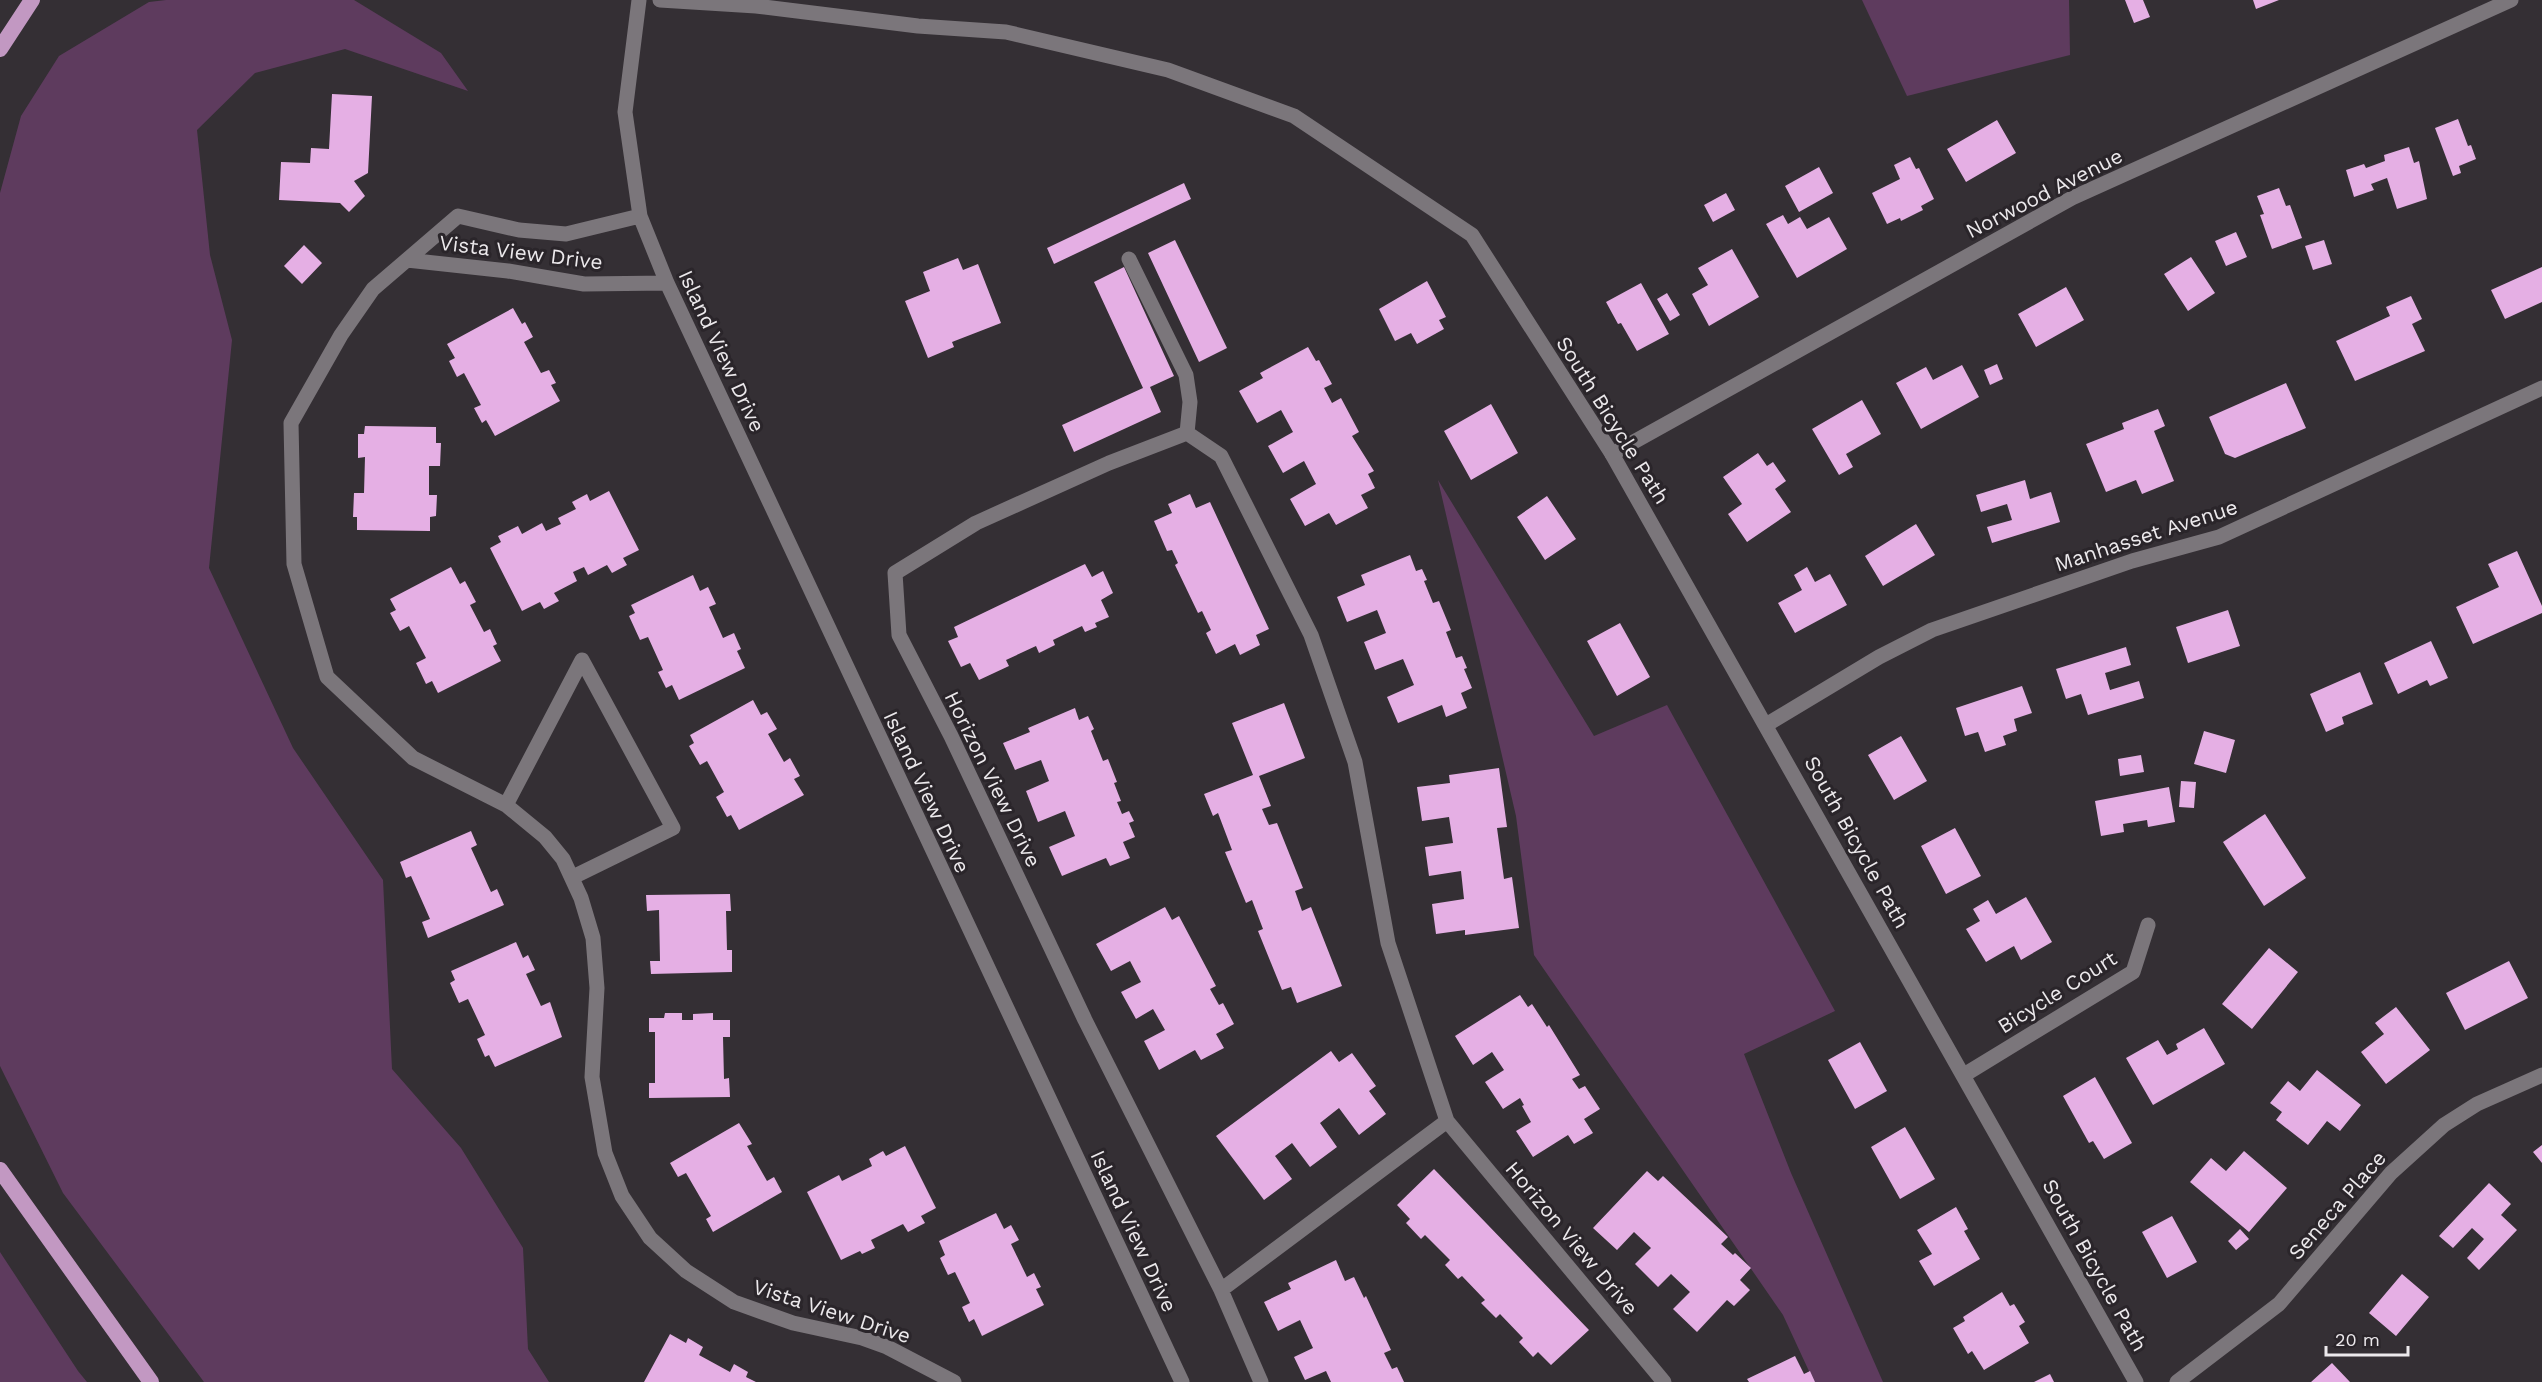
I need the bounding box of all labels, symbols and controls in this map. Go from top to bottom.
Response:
street label: Norwood Avenue [1961,143,2127,243]
street label: Vista View Drive [438,230,604,274]
street label: Island View Drive [674,266,770,436]
street label: South Bicycle Path [1551,332,1675,508]
street label: Manhasset Avenue [2051,494,2241,576]
street label: Horizon View Drive [940,687,1046,871]
street label: Island View Drive [879,707,975,877]
street label: South Bicycle Path [1799,752,1915,932]
street label: Bicycle Court [1993,945,2121,1039]
street label: Seneca Place [2283,1145,2391,1265]
street label: Island View Drive [1086,1146,1182,1316]
street label: Horizon View Drive [1501,1156,1643,1320]
street label: South Bicycle Path [2037,1175,2153,1355]
street label: Vista View Drive [750,1274,914,1348]
scale bar [2326,1319,2408,1357]
text: 20 m [2335,1329,2380,1350]

